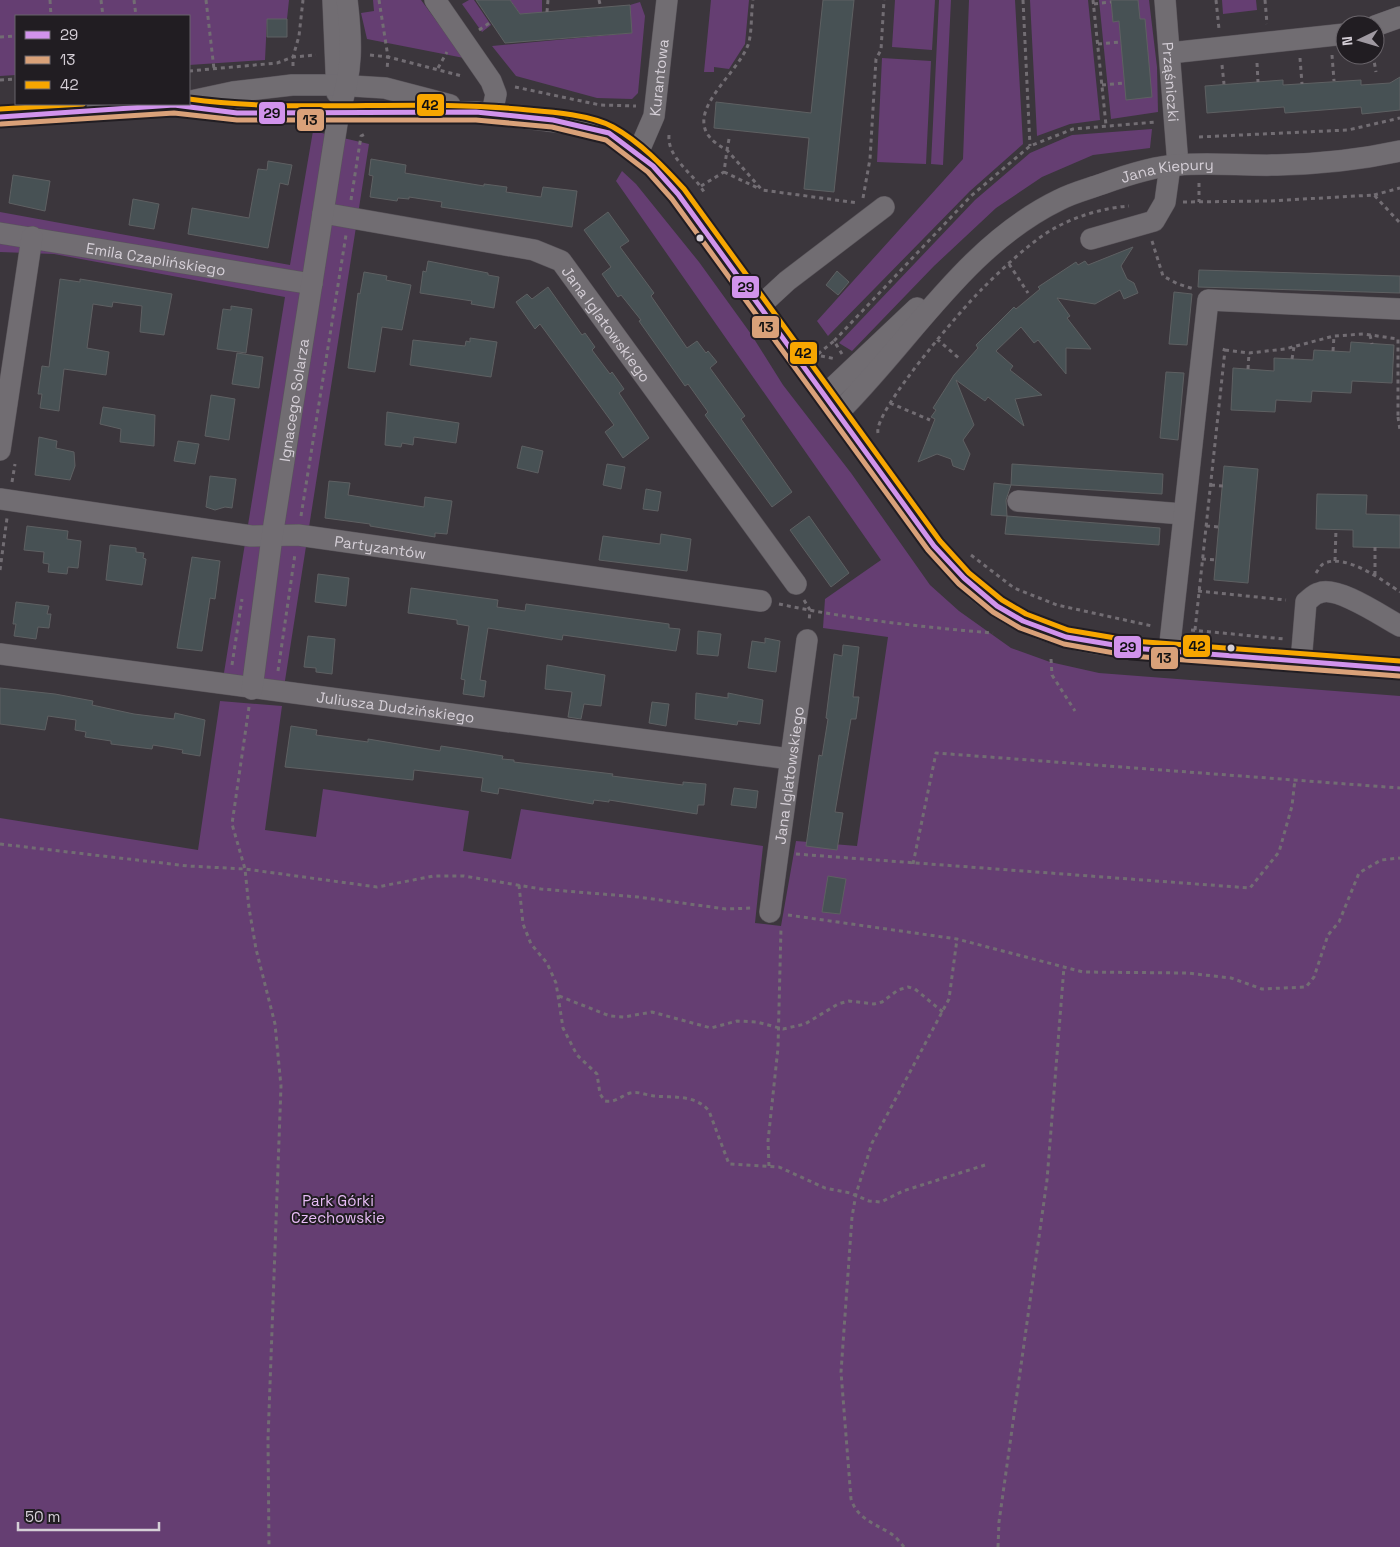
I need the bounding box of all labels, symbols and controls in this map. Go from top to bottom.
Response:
legend [15,15,190,105]
north arrow [1335,15,1385,65]
text: 29 [60,25,78,44]
text: N [1338,36,1356,47]
street label: Kurantowa [645,38,672,117]
street label: Prząśniczki [1159,41,1184,122]
text: 13 [60,50,75,69]
text: 42 [60,75,78,94]
line badge: 42 [416,93,445,117]
text: 42 [421,96,439,114]
line badge: 29 [258,101,286,125]
text: 29 [264,104,280,122]
line badge: 13 [296,108,325,132]
text: 13 [303,111,317,129]
street label: Jana Kiepury [1118,154,1214,187]
unlabelled marker [695,233,705,243]
street label: Emila Czaplińskiego [85,238,227,279]
street label: Jana Iglatowskiego [558,262,655,386]
line badge: 29 [731,275,760,299]
text: 29 [738,278,754,296]
line badge: 13 [751,315,780,339]
text: 13 [759,318,773,336]
street label: Ignacego Solarza [274,337,313,463]
line badge: 42 [789,341,818,365]
text: 42 [794,344,812,362]
street label: Partyzantów [333,531,428,563]
line badge: 42 [1182,634,1211,658]
line badge: 29 [1113,635,1142,659]
text: 42 [1188,637,1206,655]
text: 29 [1120,638,1136,656]
unlabelled marker [1226,643,1236,653]
line badge: 13 [1150,646,1179,670]
text: 13 [1157,649,1171,667]
street label: Juliusza Dudzińskiego [315,687,476,726]
street label: Jana Iglatowskiego [770,705,807,846]
park label: Park Górki Czechowskie [291,1191,385,1227]
scale bar [18,1500,159,1532]
text: 50 m [25,1507,60,1526]

